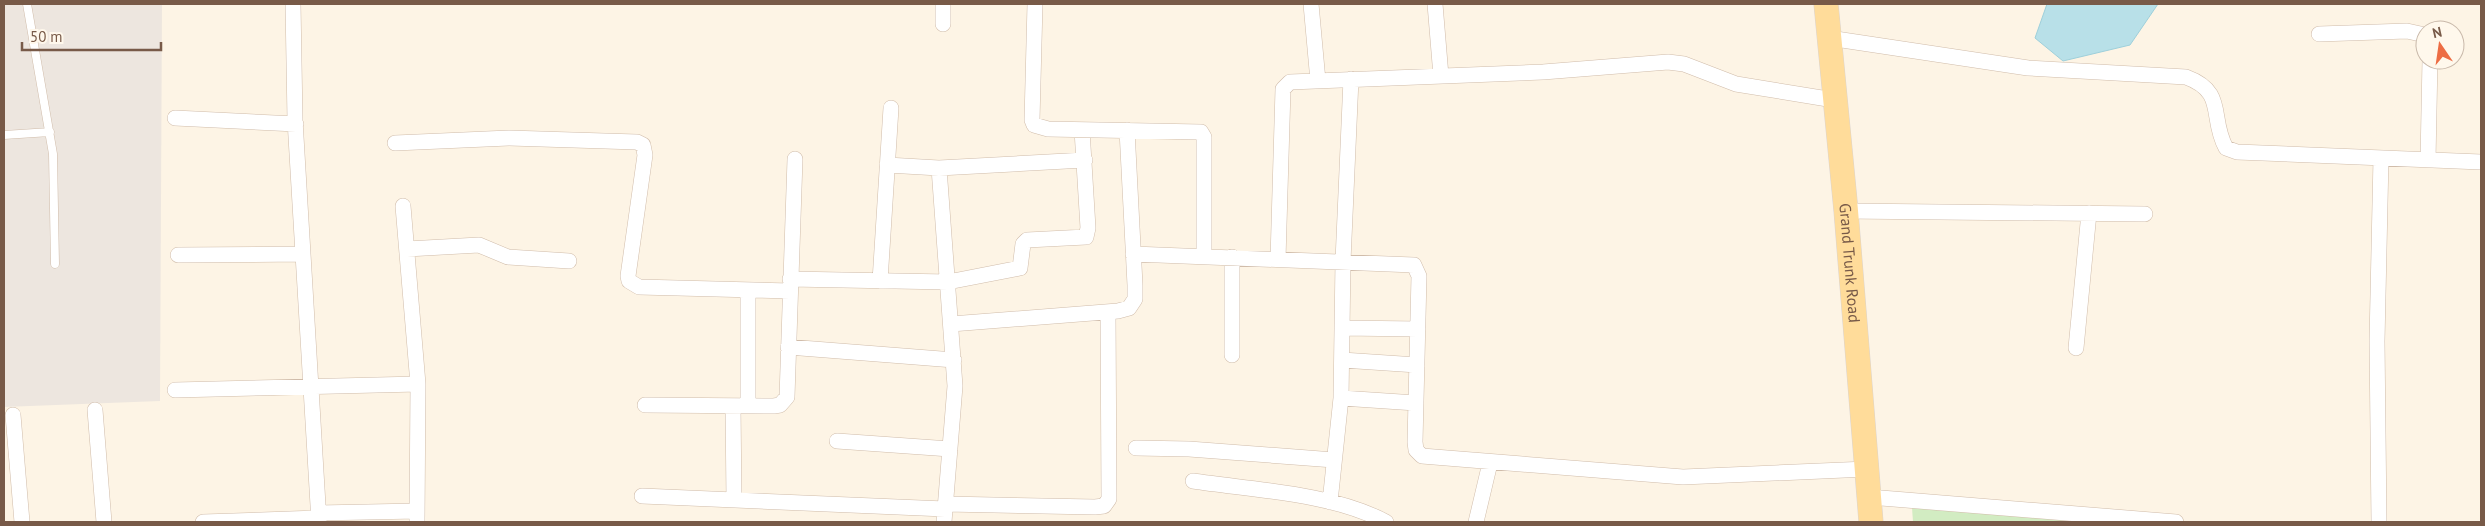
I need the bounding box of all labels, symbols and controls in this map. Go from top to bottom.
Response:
scale bar [22,20,161,52]
north arrow [2415,20,2465,70]
text: N [2431,23,2444,42]
text: 50 m [30,27,63,46]
street label: Grand Trunk Road [1835,202,1865,323]

